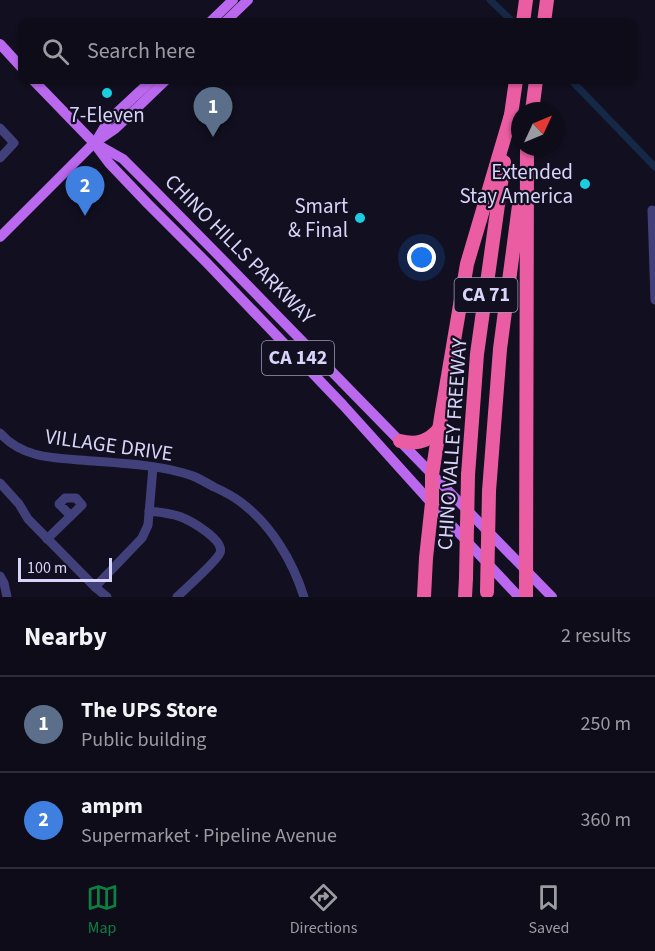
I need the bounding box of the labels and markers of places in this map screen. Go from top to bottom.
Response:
marker: 7-Eleven [100,86,114,100]
pin: 1 [194,88,232,137]
place label: 7-Eleven [69,100,145,130]
place label: Extended Stay America [459,157,573,211]
pin: 2 [66,166,104,216]
marker: Extended Stay America [578,177,592,191]
place label: Smart & Final [288,191,348,245]
marker: Smart & Final [353,211,367,225]

